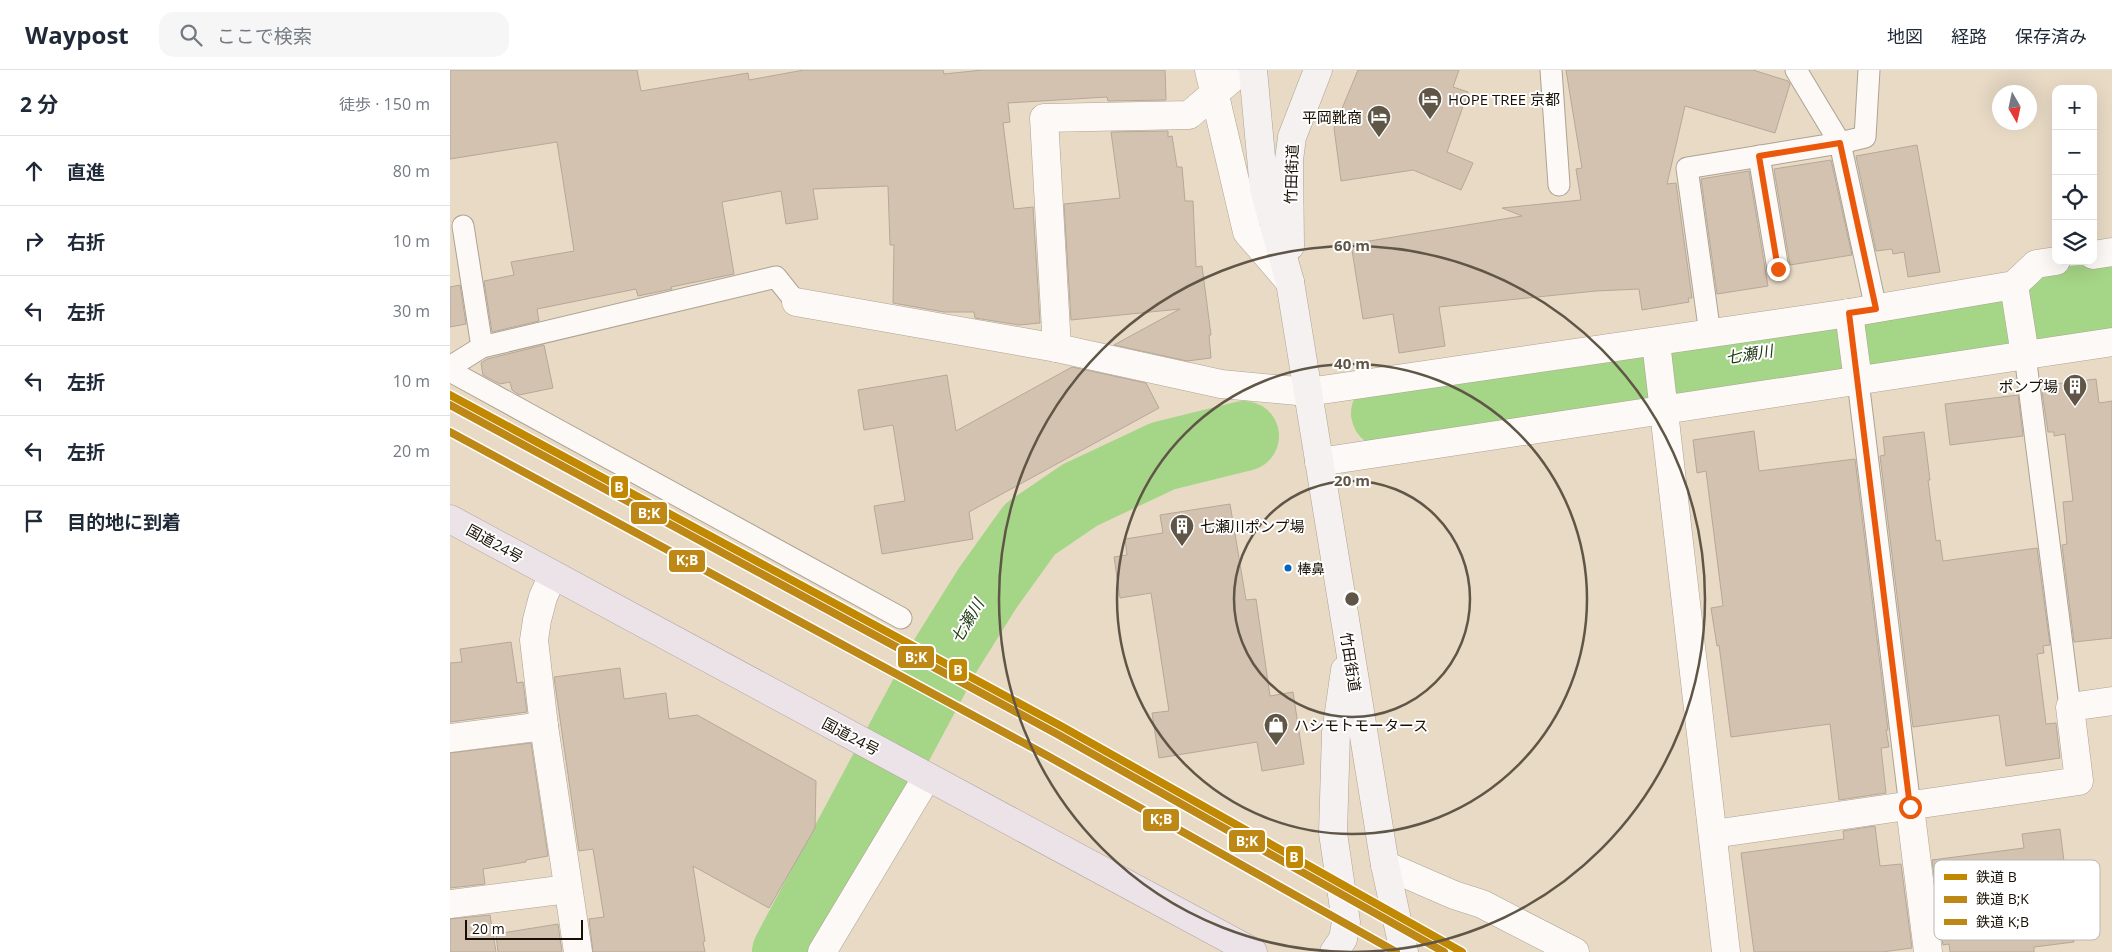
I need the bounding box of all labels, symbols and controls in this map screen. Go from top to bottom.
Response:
search box [159,12,509,57]
text: Waypost [25,18,129,51]
icon: search [177,21,205,49]
text: ここで検索 [217,23,312,49]
text: 地図 [1887,24,1923,48]
text: 経路 [1951,24,1987,48]
text: 保存済み [2015,24,2087,48]
north arrow [1992,85,2037,130]
map controls [2052,85,2097,265]
button: + [2052,85,2097,130]
hotel icon: HOPE TREE 京都 [1417,86,1443,120]
place label: HOPE TREE 京都 [1448,89,1560,109]
text: 2 分 [20,90,58,118]
text: 徒歩 · 150 m [339,93,430,115]
hotel icon: 平岡靴商 [1366,104,1392,138]
place label: 平岡靴商 [1302,107,1362,127]
button: − [2052,130,2097,175]
street label: 竹田街道 [1280,144,1302,204]
icon: ahead [20,157,48,185]
text: 直進 [67,159,105,185]
text: 80 m [393,160,430,182]
button: locate [2052,175,2097,220]
button: layers [2052,220,2097,265]
icon: right [20,227,48,255]
text: 右折 [67,229,105,255]
text: 10 m [393,230,430,252]
text: 60 m [1334,235,1370,255]
route end [1767,258,1790,281]
icon: left [20,297,48,325]
text: 左折 [67,299,105,325]
text: 30 m [393,300,430,322]
water label: 七瀬川 [1724,339,1776,369]
text: 40 m [1334,353,1370,373]
icon: left [20,367,48,395]
text: 左折 [67,369,105,395]
text: 10 m [393,370,430,392]
building icon: ポンプ場 [2062,373,2088,407]
place label: ポンプ場 [1998,376,2058,396]
icon: left [20,437,48,465]
text: 左折 [67,439,105,465]
text: 20 m [393,440,430,462]
text: 20 m [1334,470,1370,490]
line badge: B [610,475,629,499]
text: B [614,477,624,496]
line badge: B;K [630,501,668,525]
text: B;K [638,503,661,522]
icon: arrive [20,507,48,535]
text: 目的地に到着 [67,509,181,535]
building icon: 七瀬川ポンプ場 [1169,513,1195,547]
place label: 七瀬川ポンプ場 [1200,516,1305,536]
street label: 国道24号 [463,519,527,567]
line badge: K;B [668,549,706,573]
text: K;B [676,550,698,569]
place label: 棒鼻 [1297,559,1325,578]
marker: 棒鼻 [1283,563,1293,573]
centre of rings [1343,590,1361,608]
water label: 七瀬川 [945,593,990,647]
street label: 竹田街道 [1336,631,1366,693]
line badge: B;K [897,645,935,669]
text: B;K [905,647,928,666]
line badge: B [948,658,968,682]
text: B [953,660,963,679]
shop icon: ハシモトモータース [1263,712,1289,746]
street label: 国道24号 [819,713,883,759]
place label: ハシモトモータース [1294,715,1428,735]
route start [1899,796,1922,819]
line badge: K;B [1142,808,1180,832]
text: K;B [1150,809,1172,828]
line badge: B;K [1228,829,1266,853]
text: B;K [1236,831,1259,850]
line badge: B [1285,845,1304,869]
text: B [1289,847,1299,866]
legend [1934,860,2100,940]
text: 鉄道 B [1976,867,2017,886]
text: 鉄道 B;K [1976,889,2029,908]
text: 鉄道 K;B [1976,912,2029,931]
scale bar [465,917,582,940]
text: 20 m [472,919,505,938]

